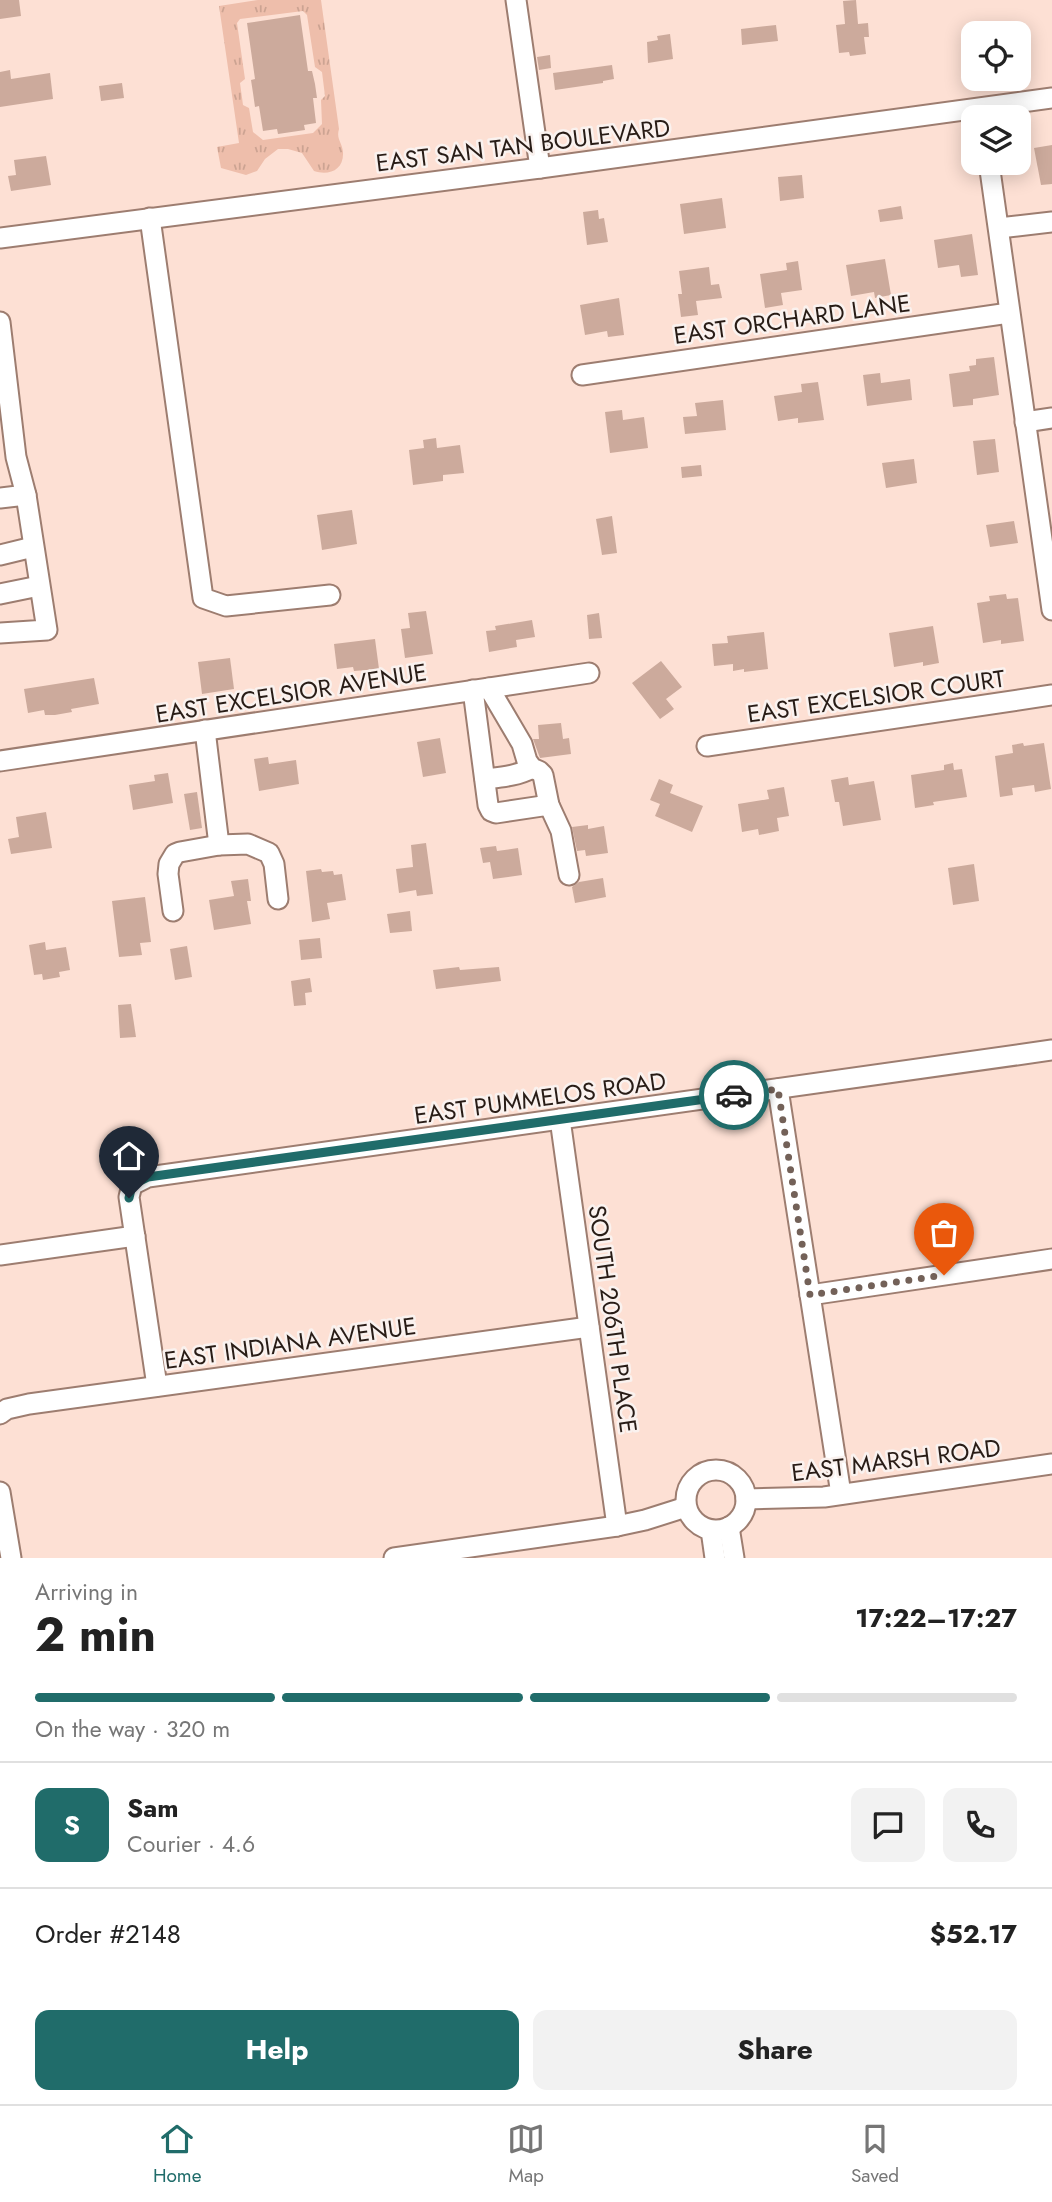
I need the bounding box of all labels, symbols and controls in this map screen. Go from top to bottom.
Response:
map controls [961,21,1031,175]
button: locate [961,21,1031,91]
button: layers [961,105,1031,175]
street label: EAST SAN TAN BOULEVARD [374,110,672,180]
street label: EAST ORCHARD LANE [671,285,913,353]
street label: EAST EXCELSIOR AVENUE [153,654,429,732]
street label: EAST EXCELSIOR COURT [745,661,1007,731]
courier [699,1060,769,1130]
street label: EAST PUMMELOS ROAD [412,1063,668,1133]
icon: car [715,1076,753,1114]
pin [99,1126,159,1198]
icon: home [110,1137,148,1175]
street label: SOUTH 206TH PLACE [580,1203,646,1435]
pin [914,1203,974,1275]
icon: bag [925,1214,963,1252]
street label: EAST INDIANA AVENUE [162,1308,418,1378]
street label: EAST MARSH ROAD [789,1430,1003,1490]
text: Arriving in [35,1575,138,1609]
text: 17:22–17:27 [855,1599,1017,1637]
text: 2 min [35,1602,156,1668]
text: On the way · 320 m [35,1712,230,1746]
button: chat [851,1788,925,1862]
button: phone [943,1788,1017,1862]
text: Sam [127,1789,179,1827]
text: S [64,1806,80,1844]
text: Courier · 4.6 [127,1827,255,1861]
text: Order #2148 [35,1915,181,1953]
text: $52.17 [930,1915,1017,1953]
button: Help [35,2010,519,2090]
button: Share [533,2010,1017,2090]
tab: Home [153,2120,201,2189]
tab: Map [507,2120,545,2189]
tab: Saved [851,2120,899,2189]

